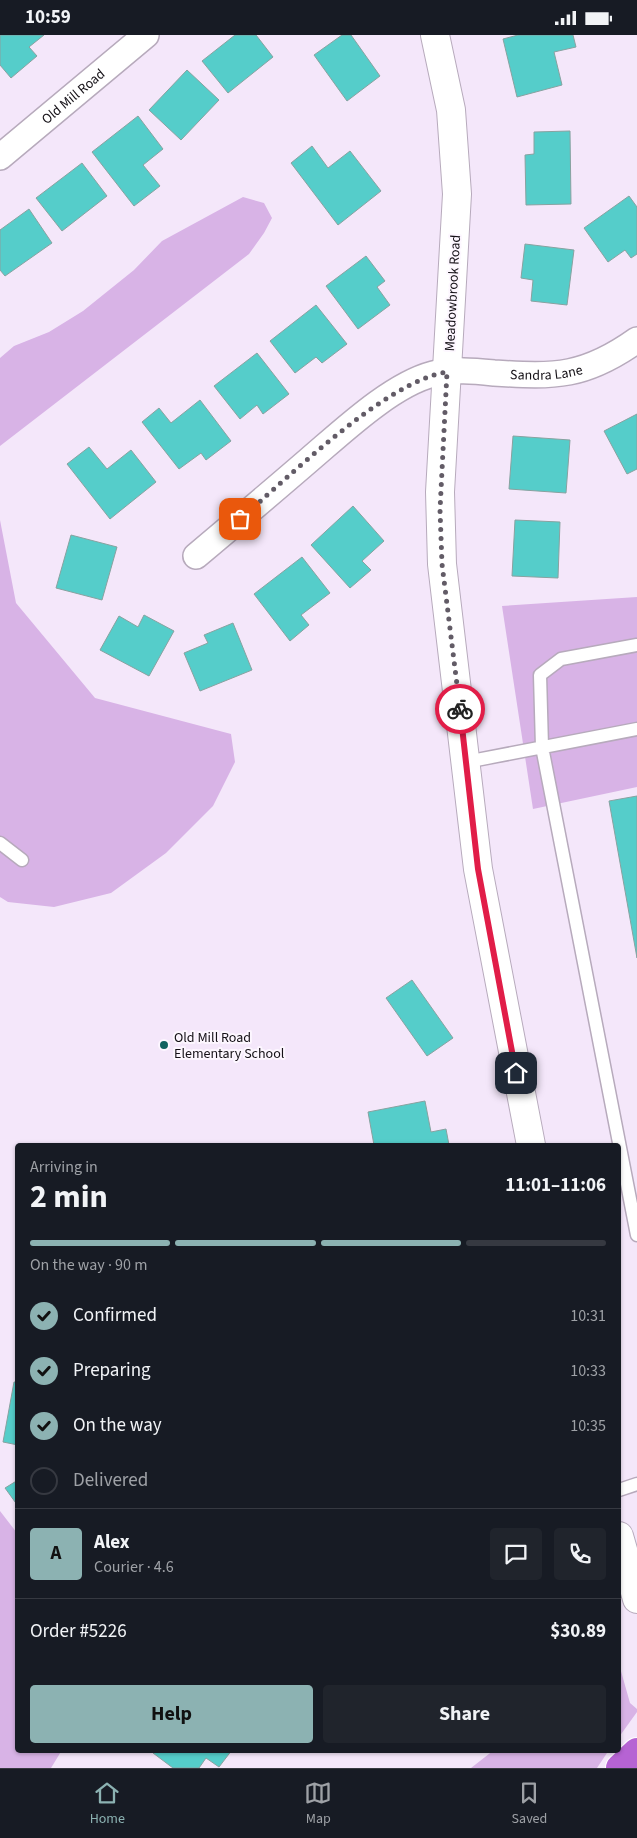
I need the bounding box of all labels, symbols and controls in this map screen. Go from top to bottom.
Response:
text: 10:59 [25,4,71,31]
street label: Old Mill Road [38,64,110,129]
street label: Meadowbrook Road [440,234,466,352]
street label: Sandra Lane [509,360,585,386]
pin [219,498,261,540]
icon: bag [226,505,254,533]
courier [435,684,485,734]
icon: bike [446,695,474,723]
place label: Old Mill Road Elementary School [174,1028,285,1064]
marker: Old Mill Road Elementary School [158,1039,170,1051]
pin [495,1052,537,1094]
icon: home [502,1059,530,1087]
text: Arriving in [30,1156,98,1178]
text: 11:01–11:06 [505,1172,606,1199]
text: 2 min [30,1174,108,1220]
text: On the way · 90 m [30,1254,147,1276]
icon: check [30,1302,58,1330]
text: Confirmed [73,1302,157,1329]
text: 10:31 [570,1305,606,1327]
icon: check [30,1357,58,1385]
text: Preparing [73,1357,151,1384]
text: 10:33 [570,1360,606,1382]
icon: check [30,1412,58,1440]
text: On the way [73,1412,162,1439]
text: 10:35 [570,1415,606,1437]
text: Delivered [73,1467,148,1494]
button: chat [490,1528,542,1580]
button: phone [554,1528,606,1580]
text: Alex [94,1529,130,1556]
text: A [51,1540,61,1567]
text: Courier · 4.6 [94,1556,174,1578]
text: Order #5226 [30,1618,127,1645]
text: $30.89 [550,1618,606,1645]
button: Help [30,1685,313,1743]
button: Share [323,1685,606,1743]
tab: Home [90,1779,125,1829]
tab: Map [304,1779,332,1829]
tab: Saved [512,1779,547,1829]

